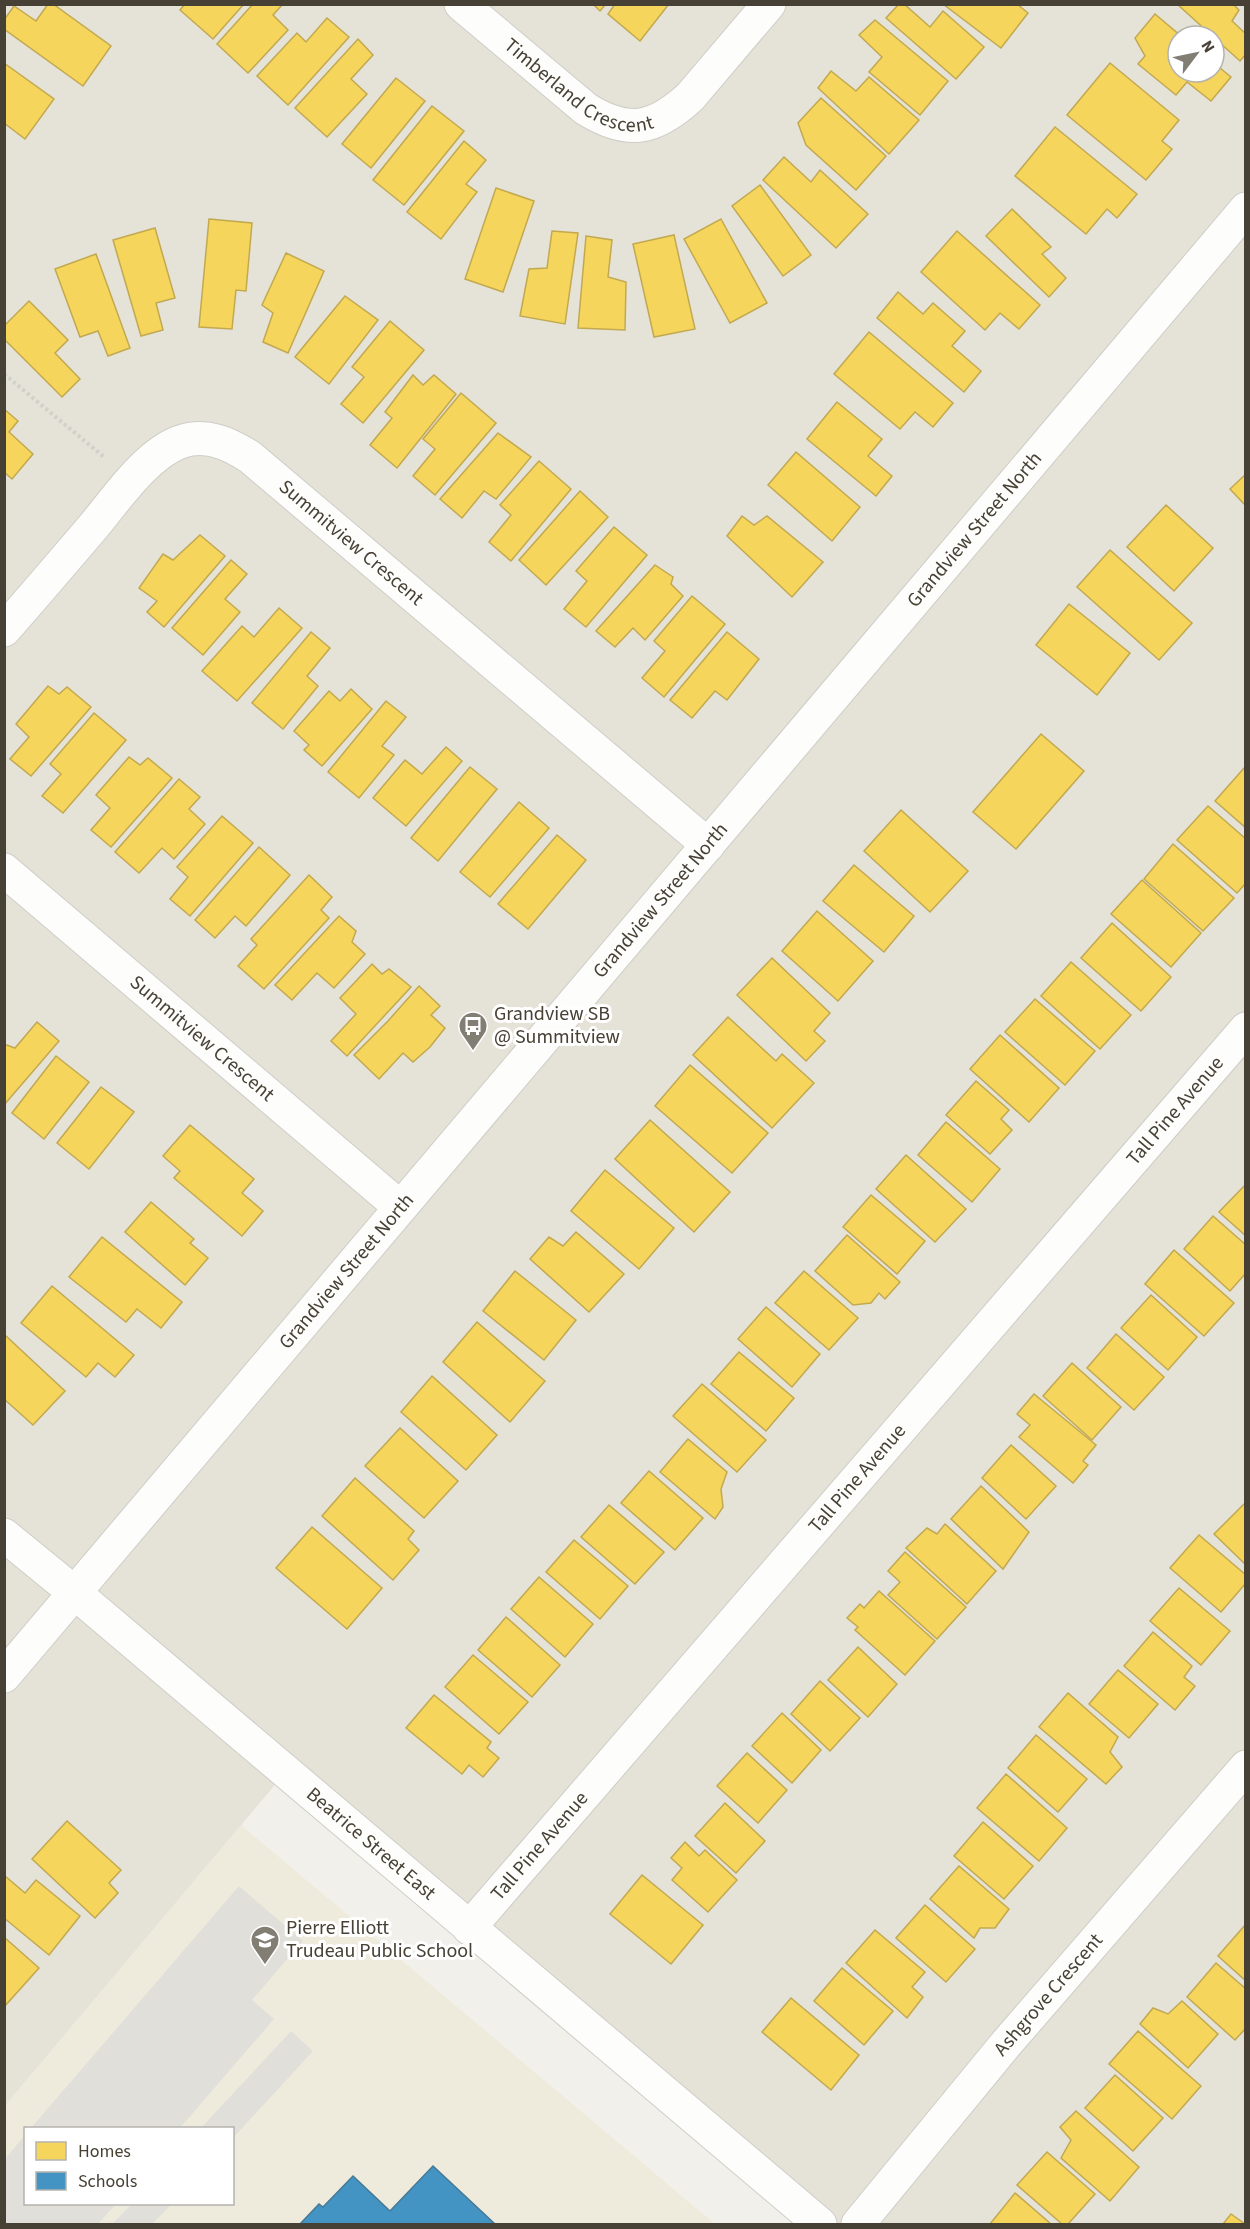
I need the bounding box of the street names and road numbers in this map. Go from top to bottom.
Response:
street label: Timberland Crescent [498,32,657,140]
street label: Grandview Street North [900,446,1049,614]
street label: Summitview Crescent [273,473,430,612]
street label: Grandview Street North [586,817,735,985]
street label: Summitview Crescent [124,969,281,1108]
street label: Tall Pine Avenue [1120,1050,1230,1172]
street label: Grandview Street North [272,1188,421,1355]
street label: Tall Pine Avenue [802,1418,913,1539]
street label: Beatrice Street East [300,1781,442,1907]
street label: Tall Pine Avenue [484,1785,595,1907]
street label: Ashgrove Crescent [987,1927,1110,2062]

